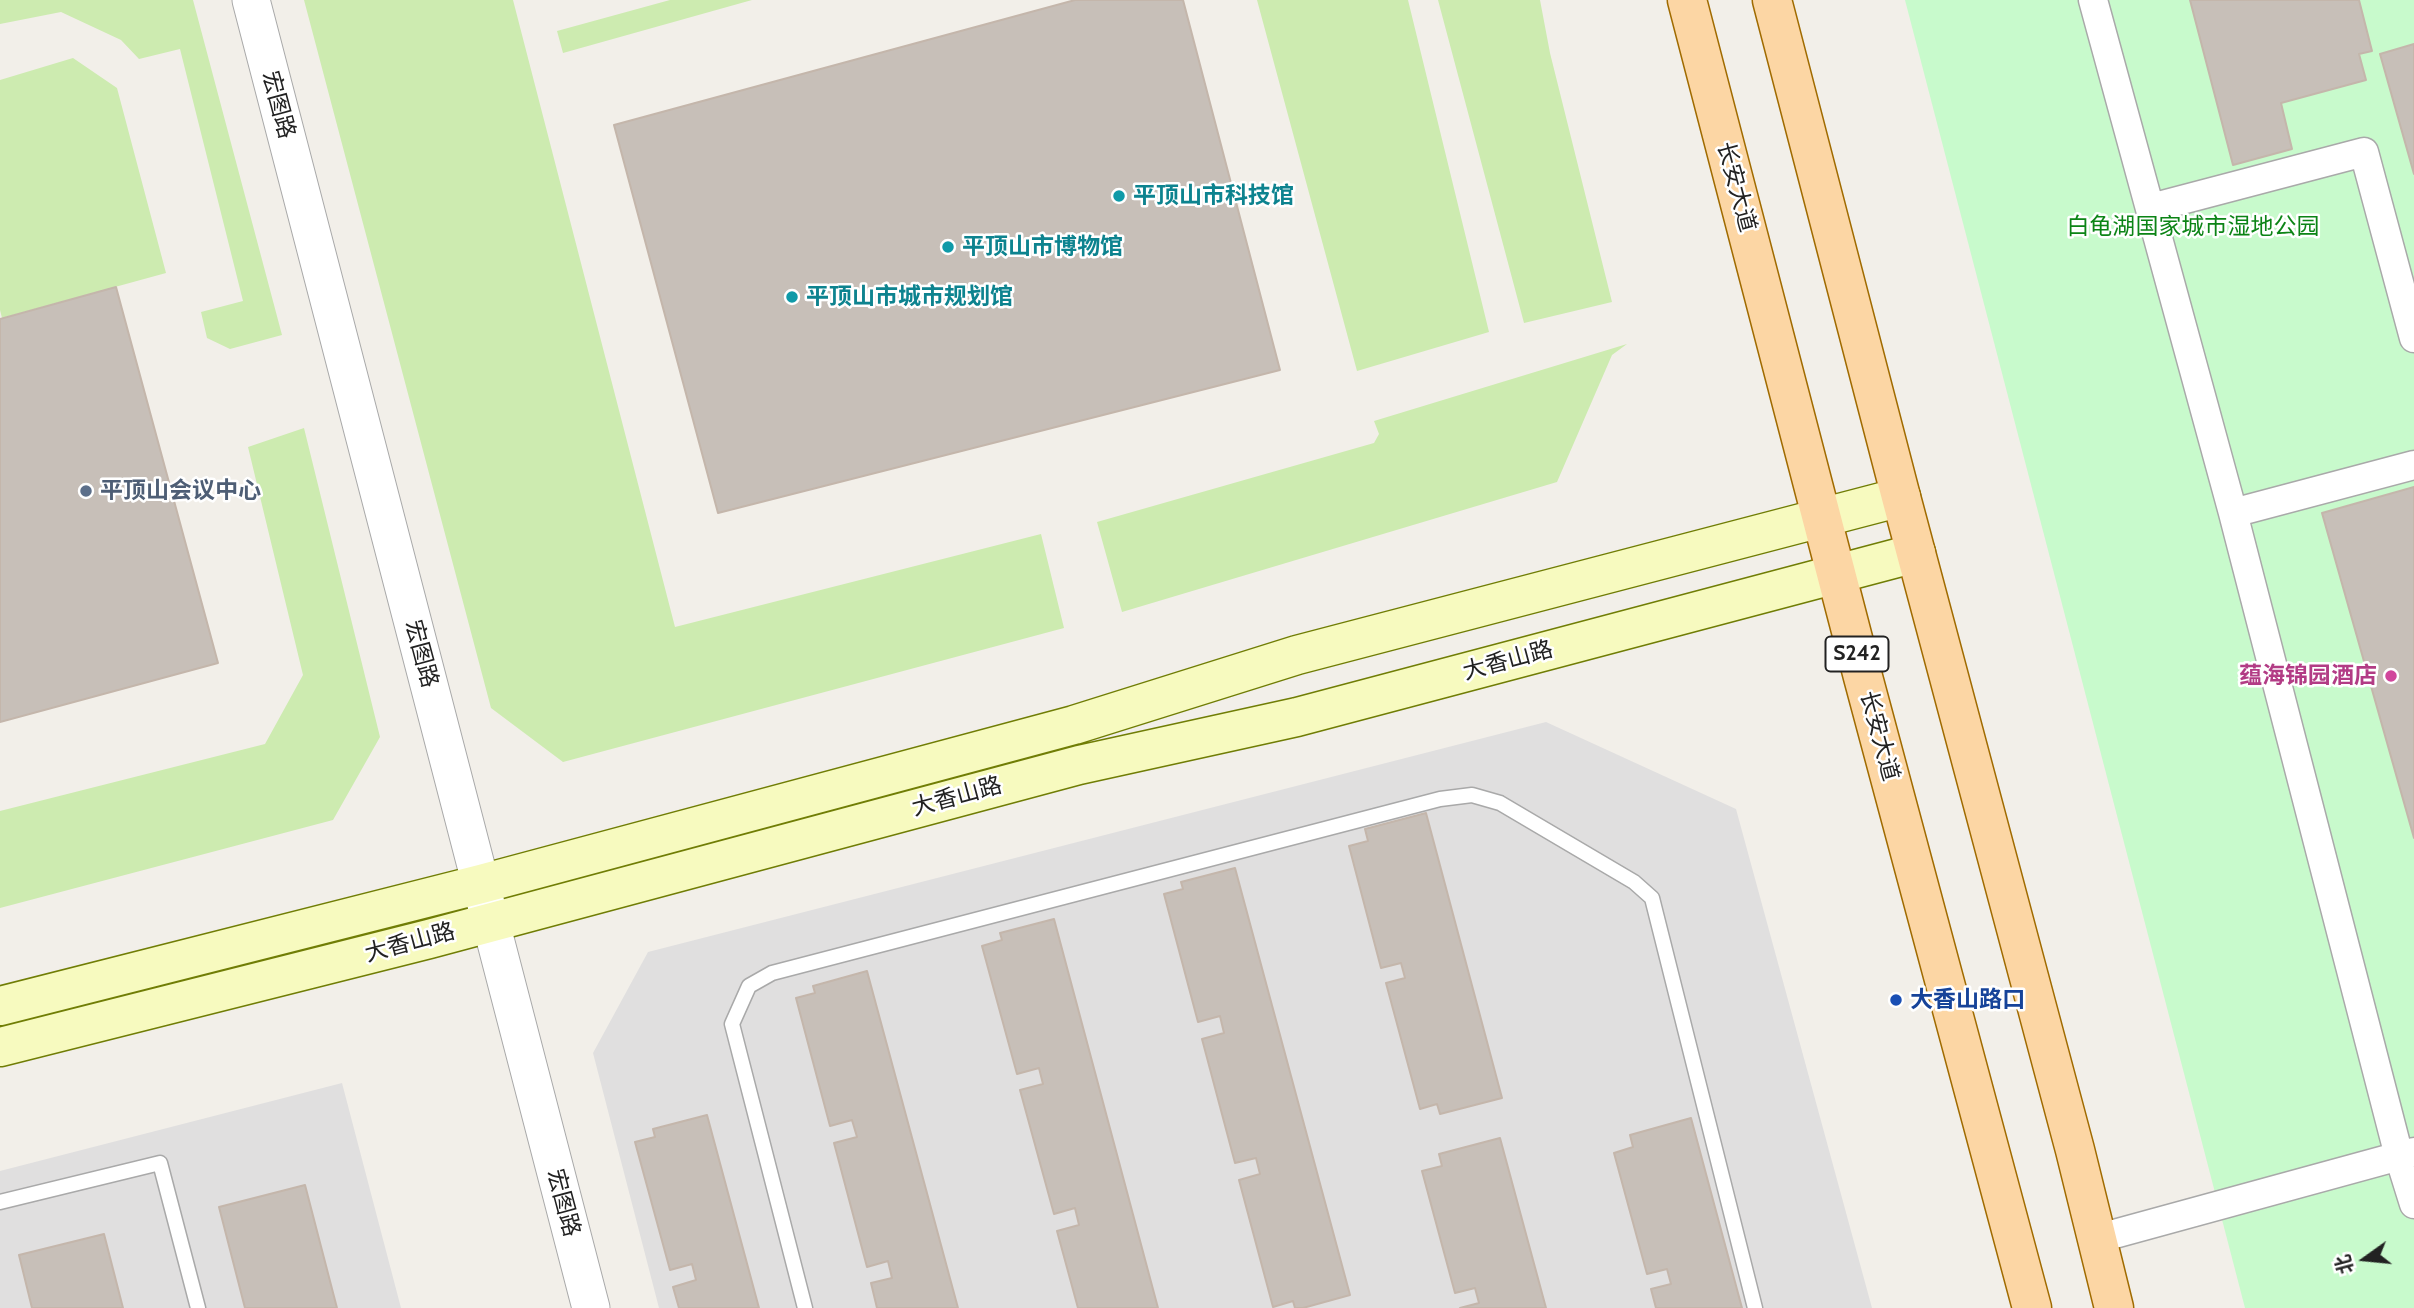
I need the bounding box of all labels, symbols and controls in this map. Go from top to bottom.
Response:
street label: 宏图路 [256,68,300,142]
street label: 长安大道 [1711,139,1761,235]
place label: 平顶山市科技馆 [1133,182,1294,210]
marker: 平顶山市科技馆 [1111,188,1127,204]
park label: 白龟湖国家城市湿地公园 [2067,213,2319,241]
place label: 平顶山市博物馆 [962,233,1123,261]
marker: 平顶山市博物馆 [940,239,956,255]
place label: 平顶山市城市规划馆 [806,283,1013,311]
marker: 平顶山市城市规划馆 [784,289,800,305]
place label: 平顶山会议中心 [100,477,261,505]
marker: 平顶山会议中心 [78,483,94,499]
street label: 宏图路 [399,617,443,691]
street label: 大香山路 [1460,636,1556,686]
road number: S242 [1826,636,1888,672]
place label: 蕴海锦园酒店 [2239,662,2377,690]
marker: 蕴海锦园酒店 [2383,668,2399,684]
street label: 长安大道 [1854,688,1904,784]
street label: 大香山路 [909,772,1005,822]
street label: 大香山路 [362,918,458,968]
place label: 大香山路口 [1910,986,2025,1014]
marker: 大香山路口 [1888,992,1904,1008]
street label: 宏图路 [541,1166,585,1240]
north arrow [2330,1224,2400,1294]
text: 北 [2331,1252,2358,1277]

